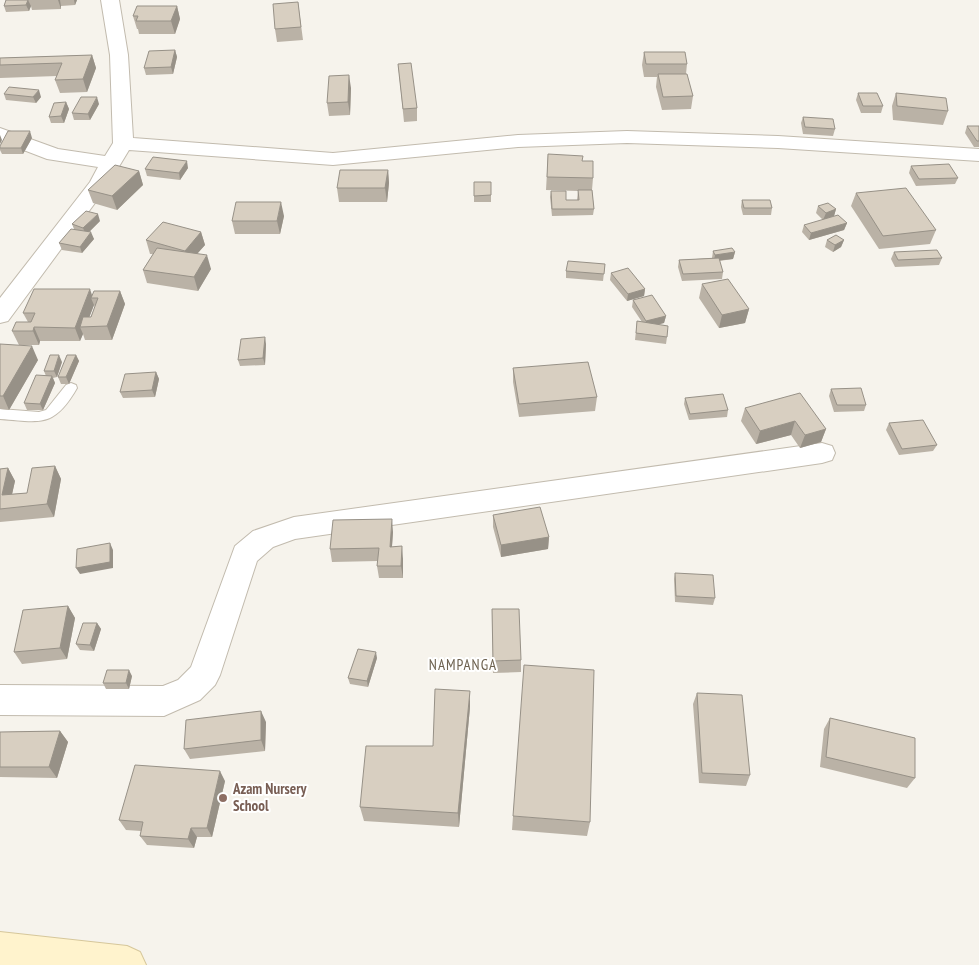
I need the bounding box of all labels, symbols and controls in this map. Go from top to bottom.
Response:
district label: NAMPANGA [429,655,497,674]
place label: Azam Nursery School [232,779,308,815]
marker: Azam Nursery School [217,792,229,804]

